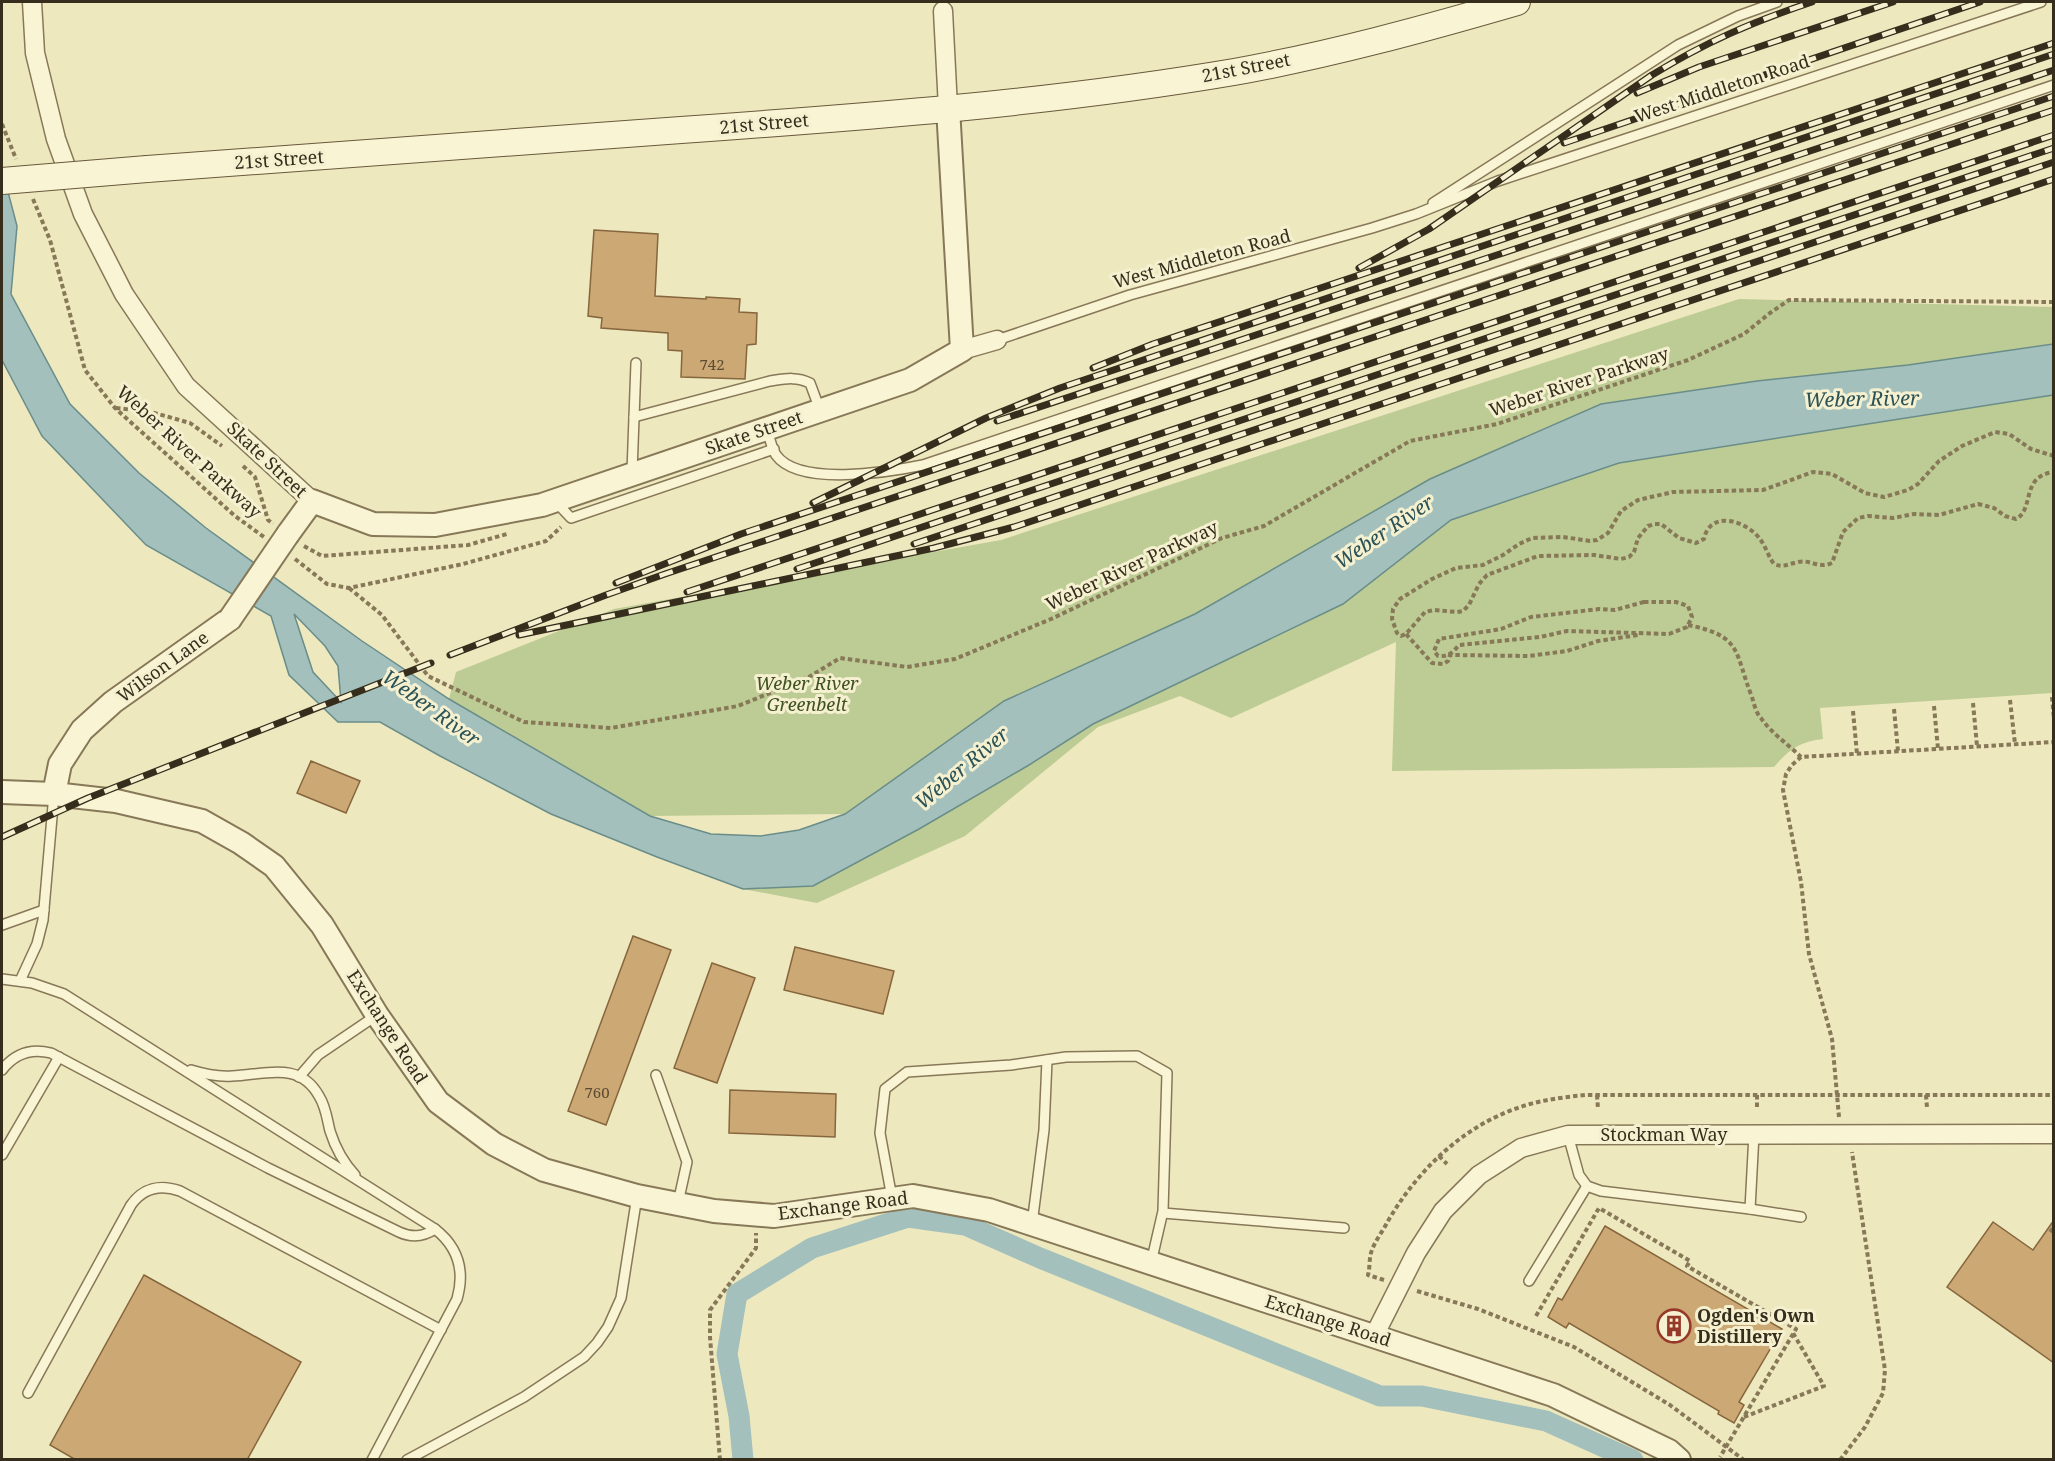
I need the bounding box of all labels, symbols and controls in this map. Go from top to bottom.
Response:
street label: 21st Street [1200,47,1292,87]
street label: West Middleton Road [1631,48,1812,128]
street label: 21st Street [718,107,810,139]
street label: 21st Street [233,144,324,174]
street label: West Middleton Road [1110,223,1293,293]
street label: Weber River Parkway [1486,340,1672,421]
house number: 742 [699,354,725,374]
street label: Weber River Parkway [112,380,268,523]
water label: Weber River [1804,384,1920,413]
street label: Skate Street [702,404,805,460]
street label: Skate Street [222,416,313,503]
water label: Weber River [1329,488,1439,575]
street label: Weber River Parkway [1042,514,1222,616]
street label: Wilson Lane [112,625,213,708]
water label: Weber River [377,663,486,753]
park label: Weber River Greenbelt [755,671,859,716]
water label: Weber River [909,720,1015,815]
street label: Exchange Road [342,965,434,1088]
house number: 760 [584,1082,610,1102]
street label: Stockman Way [1601,1122,1728,1146]
street label: Exchange Road [776,1185,909,1225]
street label: Exchange Road [1262,1288,1394,1352]
place label: Ogden's Own Distillery [1697,1303,1815,1348]
building icon: Ogden's Own Distillery [1656,1308,1692,1344]

